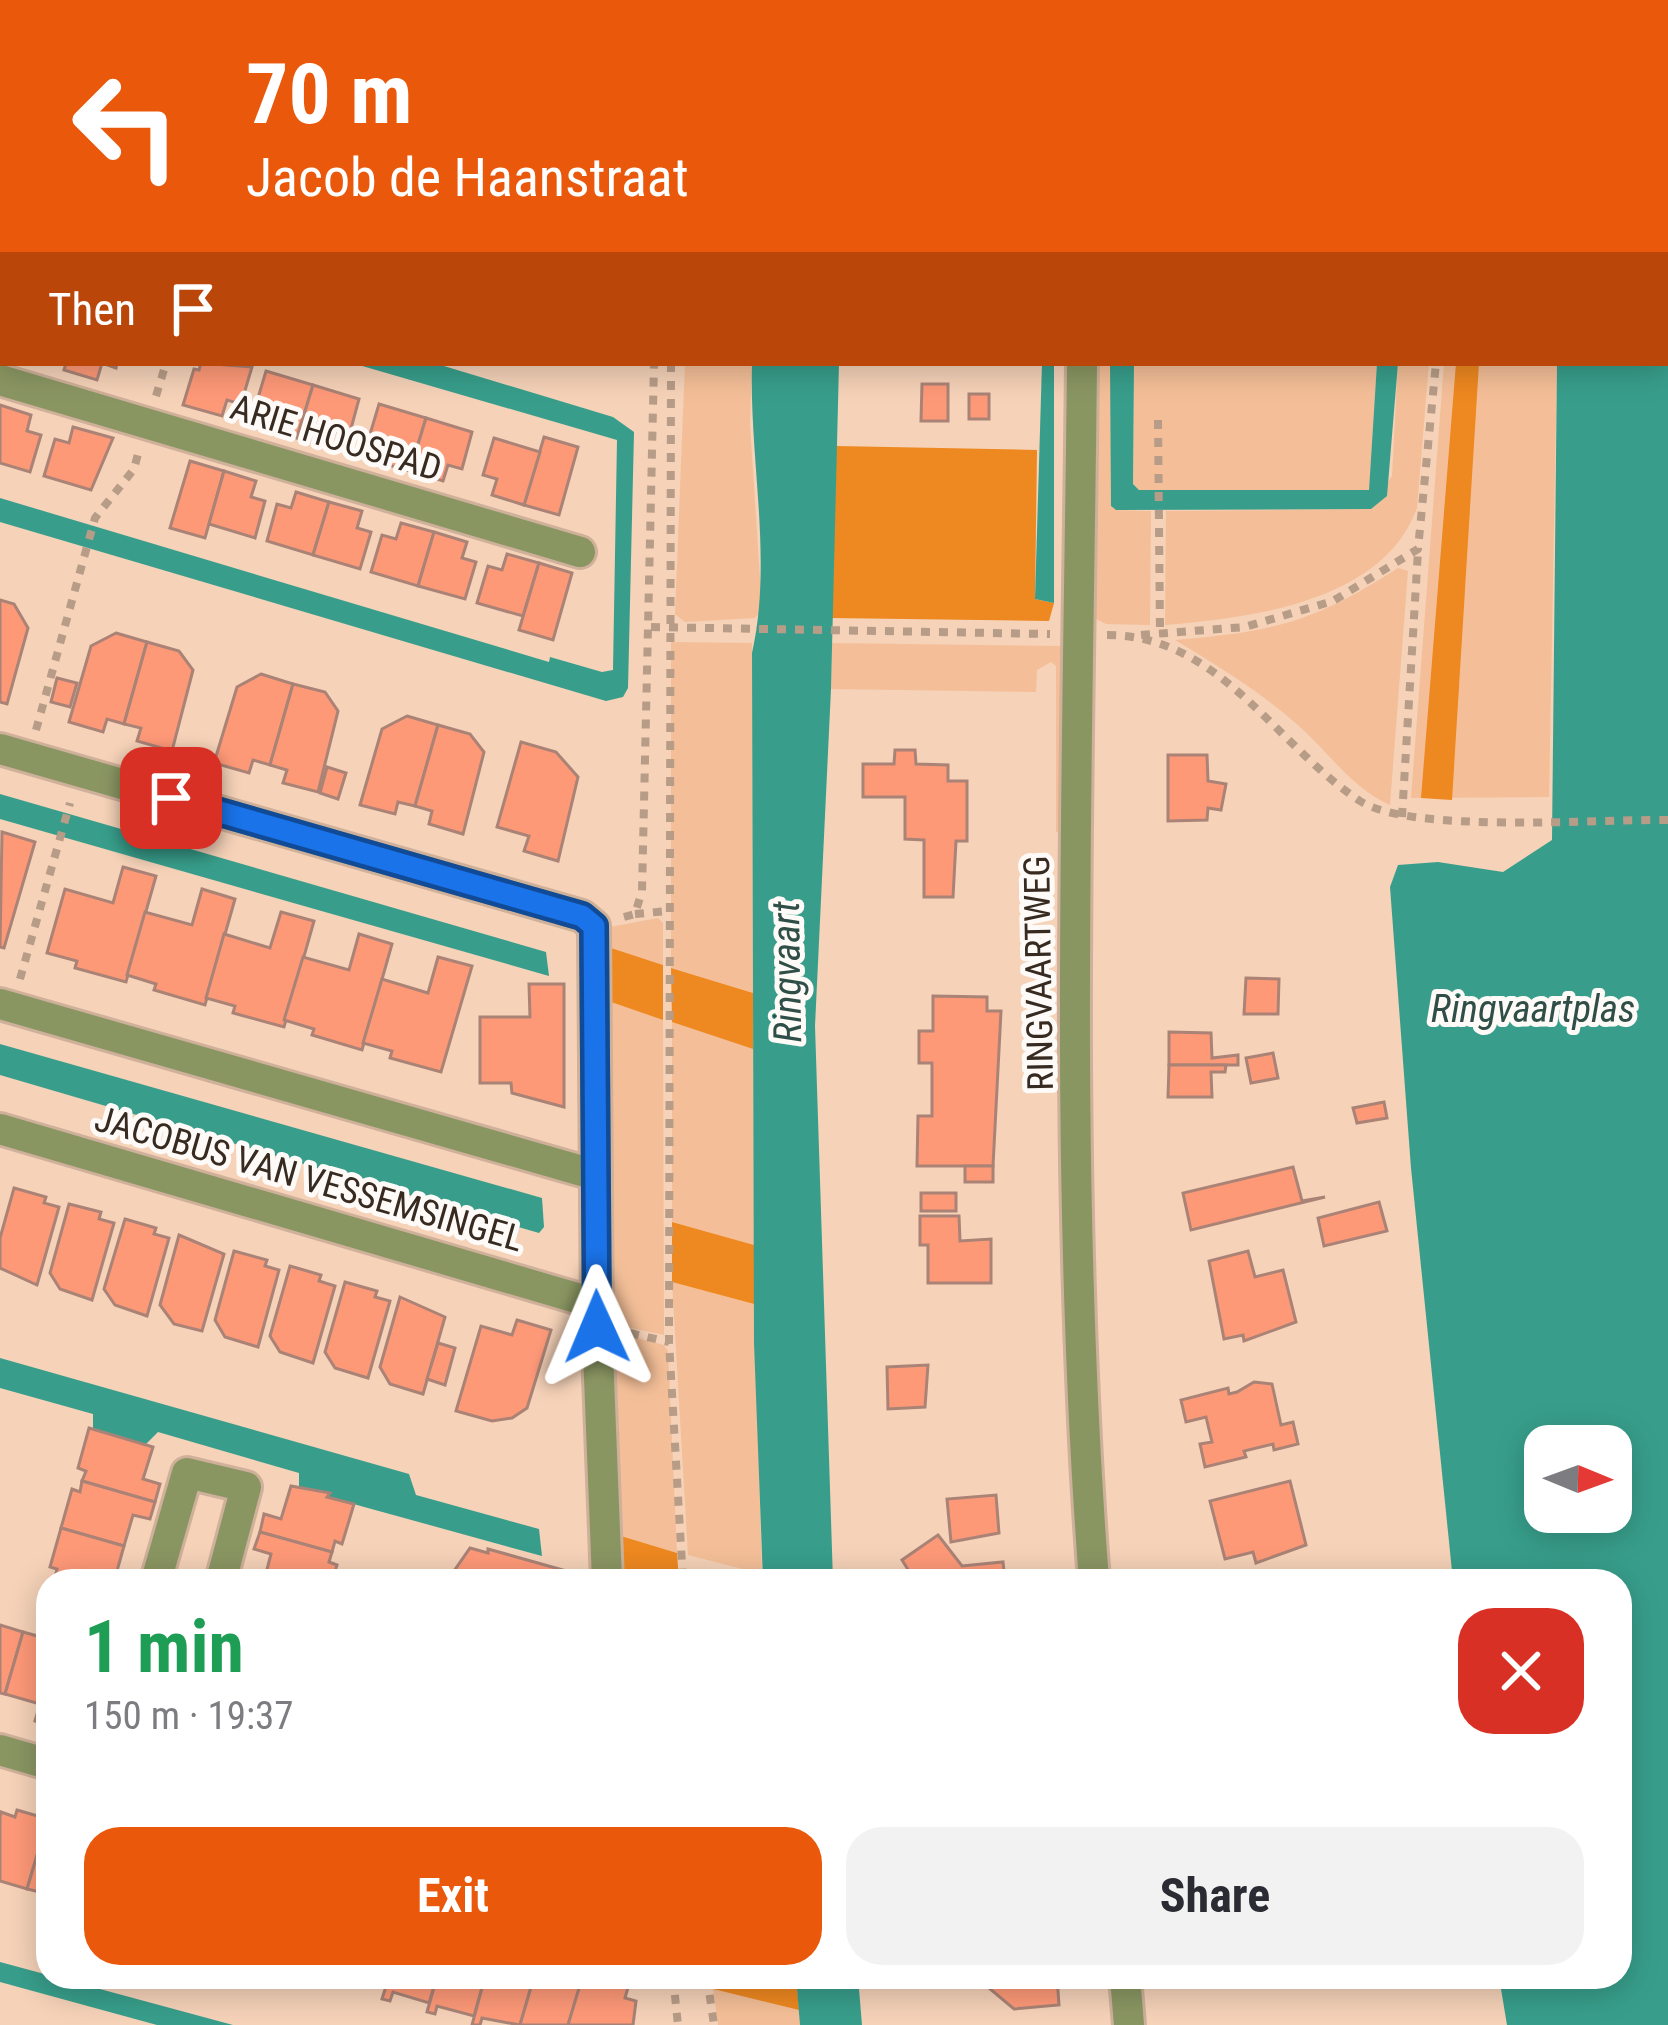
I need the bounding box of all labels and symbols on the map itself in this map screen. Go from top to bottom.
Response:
street label: ARIE HOOSPAD [226,386,446,490]
pin [120,747,222,849]
street label: RINGVAARTWEG [1016,855,1062,1091]
water label: Ringvaart [763,900,811,1043]
water label: Ringvaartplas [1431,986,1635,1032]
street label: JACOBUS VAN VESSEMSINGEL [90,1098,528,1260]
position arrow [534,1264,660,1390]
north arrow [1524,1425,1632,1533]

